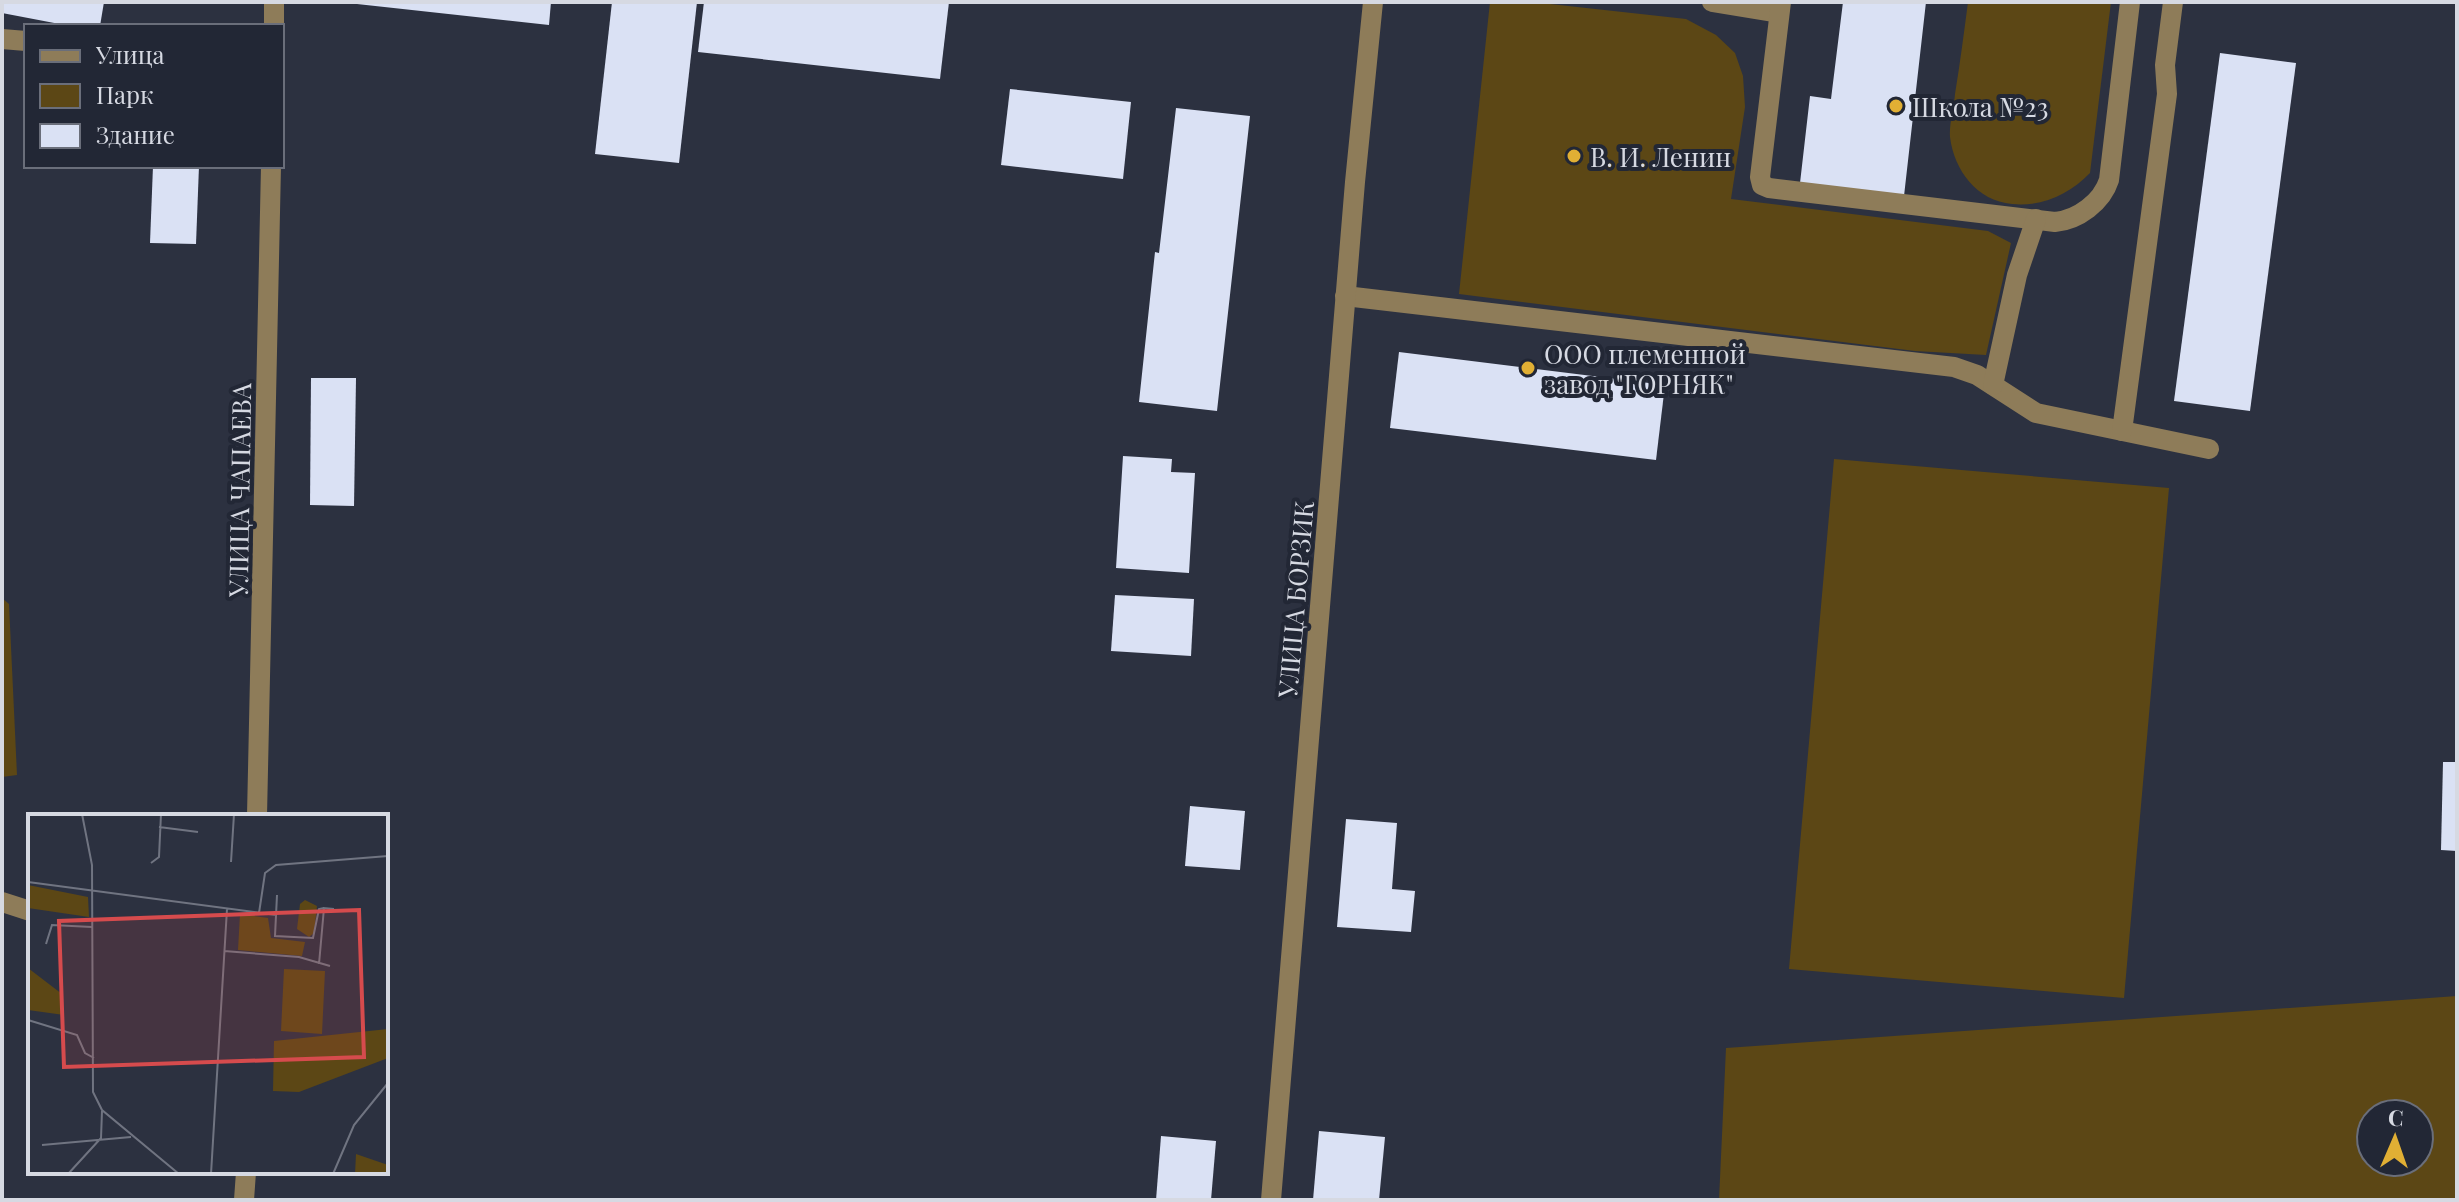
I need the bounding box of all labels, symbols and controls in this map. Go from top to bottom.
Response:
legend [24,24,284,168]
text: Улица [95,38,165,70]
text: Парк [96,78,154,110]
place label: Школа №23 [1912,89,2048,124]
marker: Школа №23 [1887,97,1905,115]
text: Здание [96,118,175,150]
place label: В. И. Ленин [1590,139,1731,174]
marker: В. И. Ленин [1565,147,1583,165]
place label: ООО племенной завод "ГОРНЯК" [1544,336,1746,401]
marker: ООО племенной завод "ГОРНЯК" [1519,359,1537,377]
street label: УЛИЦА ЧАПАЕВА [220,382,258,598]
street label: УЛИЦА БОРЗИК [1269,499,1321,700]
inset map [28,814,388,1174]
north arrow [2355,1098,2435,1178]
text: С [2387,1102,2404,1132]

